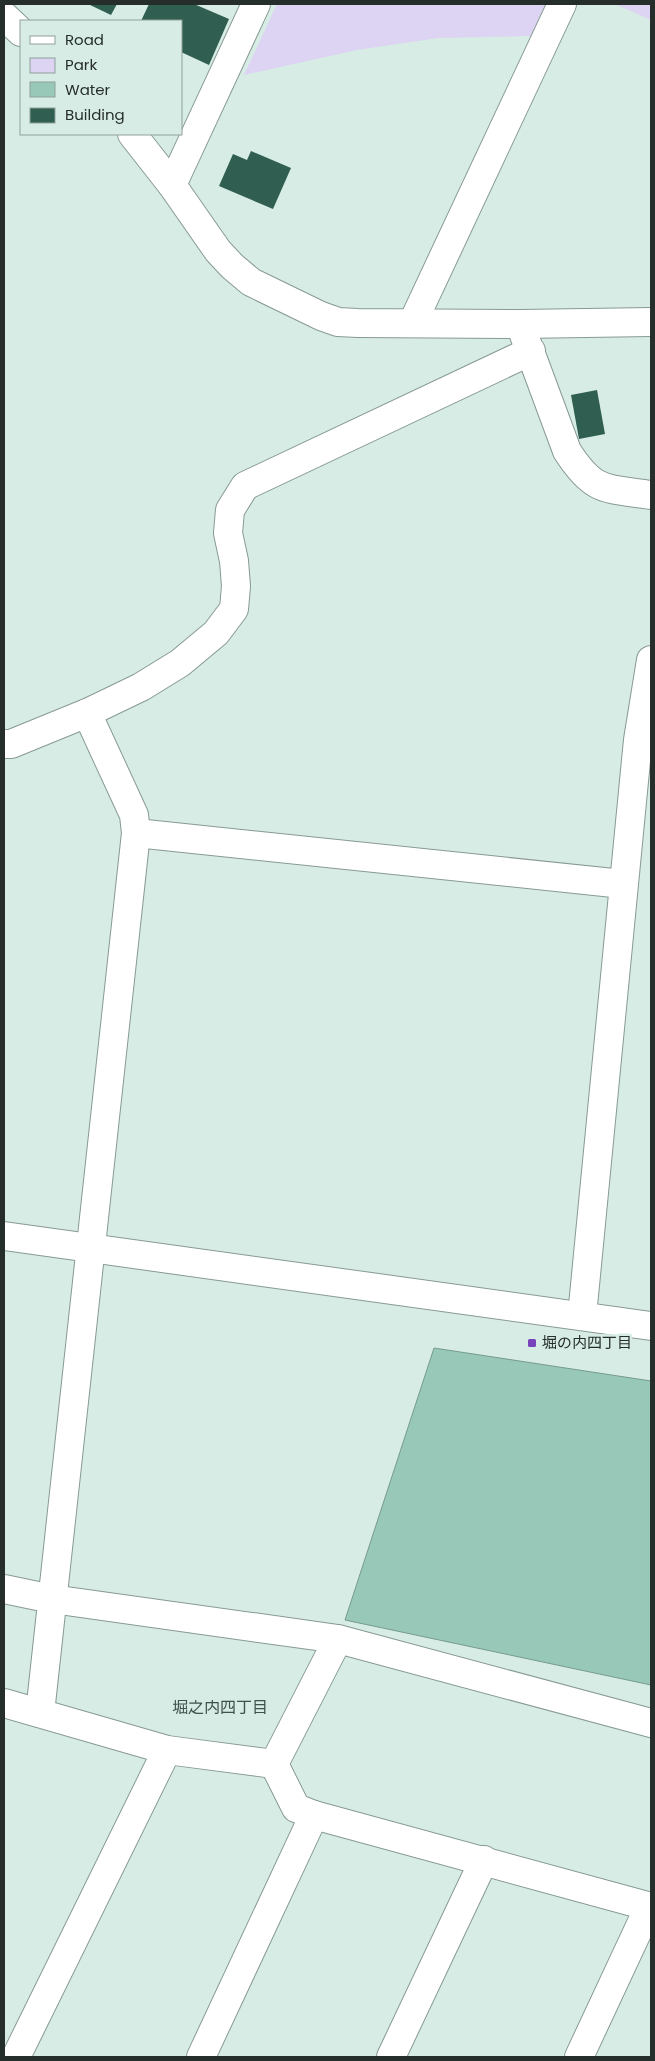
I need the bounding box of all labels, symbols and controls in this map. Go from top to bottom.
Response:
legend [20,20,182,135]
text: Road [65,29,104,50]
text: Park [65,54,97,75]
text: Water [65,79,111,100]
text: Building [65,104,125,125]
place label: 堀の内四丁目 [542,1332,632,1353]
marker: 堀の内四丁目 [526,1337,538,1349]
district label: 堀之内四丁目 [172,1696,268,1719]

